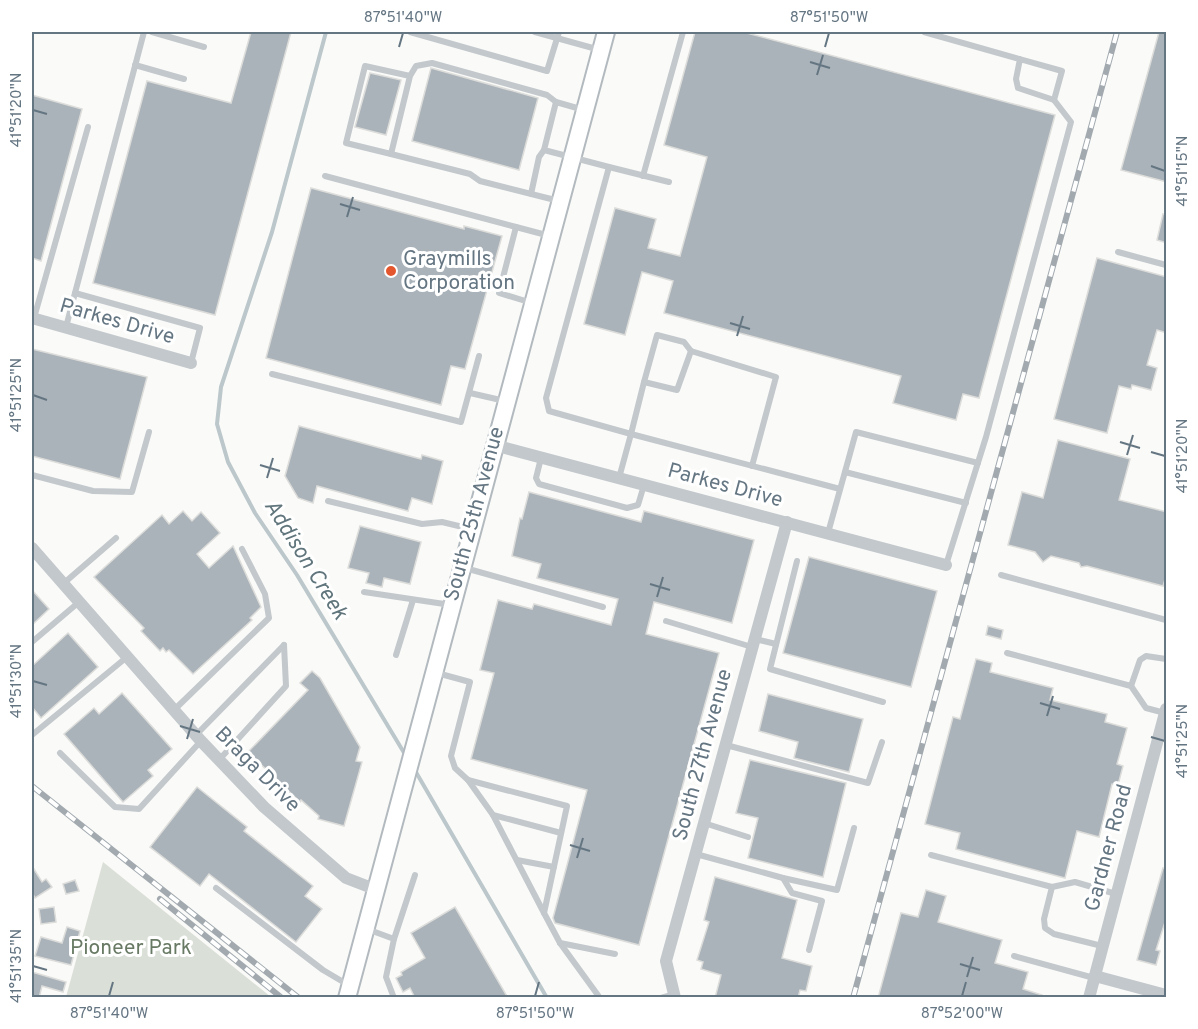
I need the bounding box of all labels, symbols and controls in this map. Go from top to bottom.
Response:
text: 87°51'40"W [364,9,442,28]
text: 87°51'50"W [790,9,868,28]
text: 41°51'20"N [8,73,27,147]
text: 41°51'15"N [1174,136,1193,206]
place label: Graymills Corporation [403,246,515,297]
marker: Graymills Corporation [384,264,398,278]
street label: Parkes Drive [56,293,178,351]
text: 41°51'25"N [8,358,27,432]
text: 41°51'20"N [1174,419,1193,493]
street label: South 25th Avenue [439,424,511,604]
street label: Parkes Drive [664,458,786,514]
water label: Addison Creek [257,495,353,626]
text: 41°51'30"N [8,644,27,718]
street label: South 27th Avenue [667,666,739,844]
text: 41°51'25"N [1174,704,1193,778]
street label: Braga Drive [208,721,306,819]
street label: Gardner Road [1079,781,1139,915]
text: 41°51'35"N [8,929,27,1003]
park label: Pioneer Park [70,935,192,962]
text: 87°51'40"W [70,1005,148,1024]
text: 87°51'50"W [496,1005,574,1024]
text: 87°52'00"W [921,1005,1003,1024]

